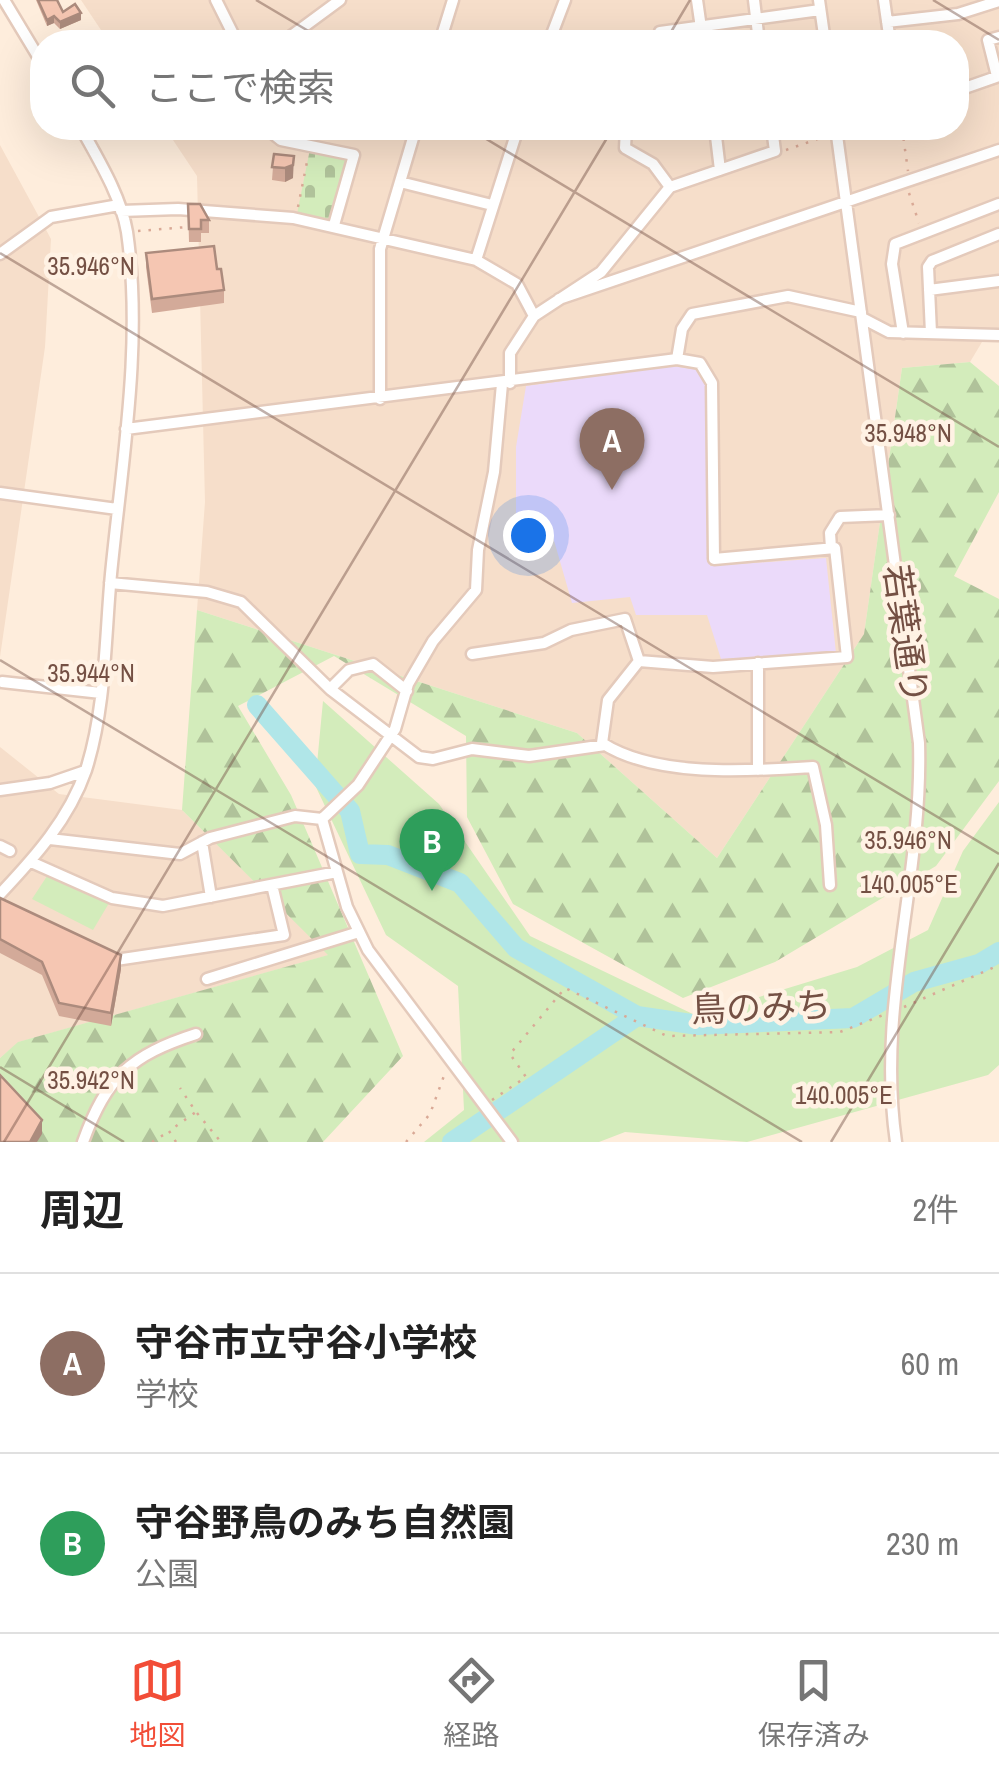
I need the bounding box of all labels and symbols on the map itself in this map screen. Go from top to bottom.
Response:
text: 35.946°N [47,249,135,283]
pin: A [580,408,644,490]
text: 35.948°N [864,416,952,450]
your location [503,510,554,561]
street label: 若葉通り [873,561,939,707]
text: 35.944°N [47,656,135,690]
pin: B [400,808,464,891]
text: 35.946°N [864,823,952,857]
text: 140.005°E [860,867,958,901]
street label: 鳥のみち [690,981,832,1033]
text: 35.942°N [47,1063,135,1097]
text: 140.005°E [795,1078,893,1112]

